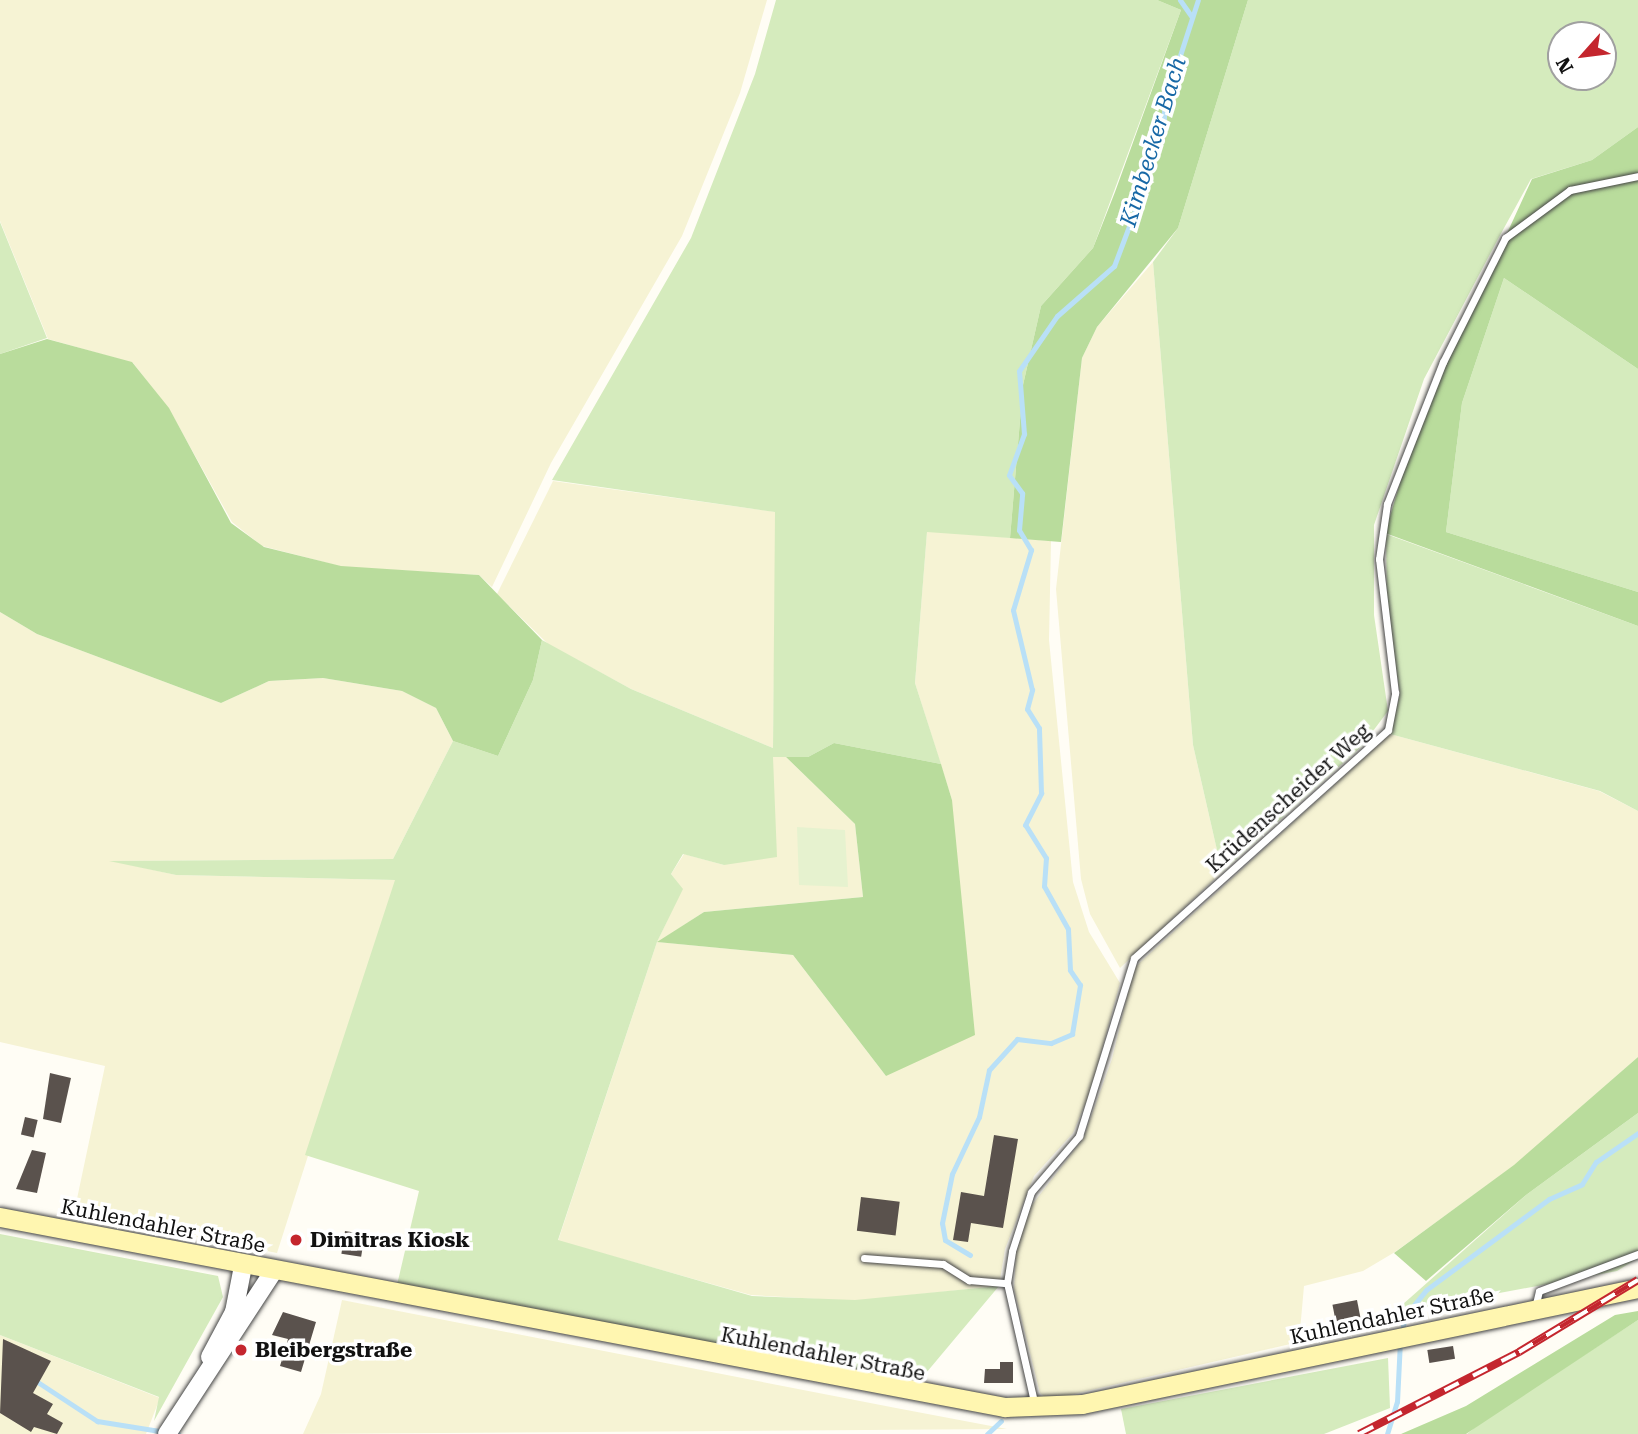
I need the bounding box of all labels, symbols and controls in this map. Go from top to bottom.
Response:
north arrow [1547,21,1617,91]
text: N [1551,53,1578,77]
water label: Kimbecker Bach [1115,54,1193,230]
street label: Krüdenscheider Weg [1201,718,1375,878]
street label: Kuhlendahler Straße [59,1194,267,1258]
place label: Dimitras Kiosk [310,1227,470,1253]
marker: Dimitras Kiosk [288,1232,304,1248]
street label: Kuhlendahler Straße [1288,1282,1496,1350]
street label: Kuhlendahler Straße [719,1322,927,1386]
place label: Bleibergstraße [255,1337,412,1363]
marker: Bleibergstraße [233,1342,249,1358]

